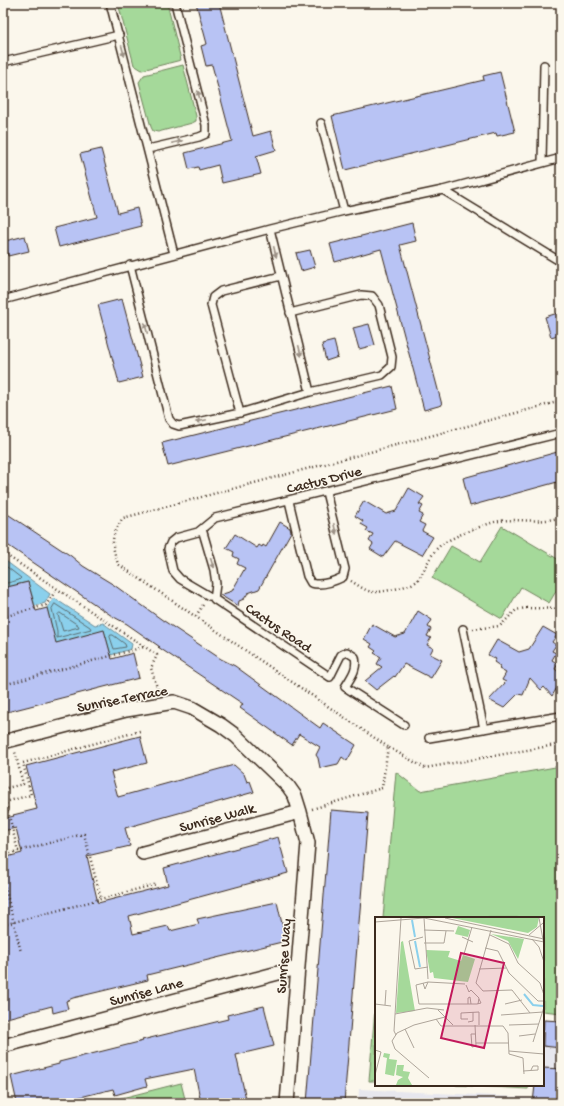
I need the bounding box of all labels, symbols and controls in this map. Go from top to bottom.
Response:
one-way arrow [120,45,126,57]
one-way arrow [196,90,202,102]
one-way arrow [171,139,184,145]
one-way arrow [273,246,279,259]
one-way arrow [143,322,149,334]
one-way arrow [297,345,303,357]
one-way arrow [195,418,208,424]
street label: Cactus Drive [285,463,364,499]
one-way arrow [333,523,339,536]
one-way arrow [209,558,215,570]
street label: Cactus Road [241,600,316,658]
street label: Sunrise Terrace [76,682,169,718]
street label: Sunrise Walk [178,800,259,838]
inset map [375,917,544,1086]
street label: Sunrise Way [273,918,297,994]
street label: Sunrise Lane [108,974,185,1011]

